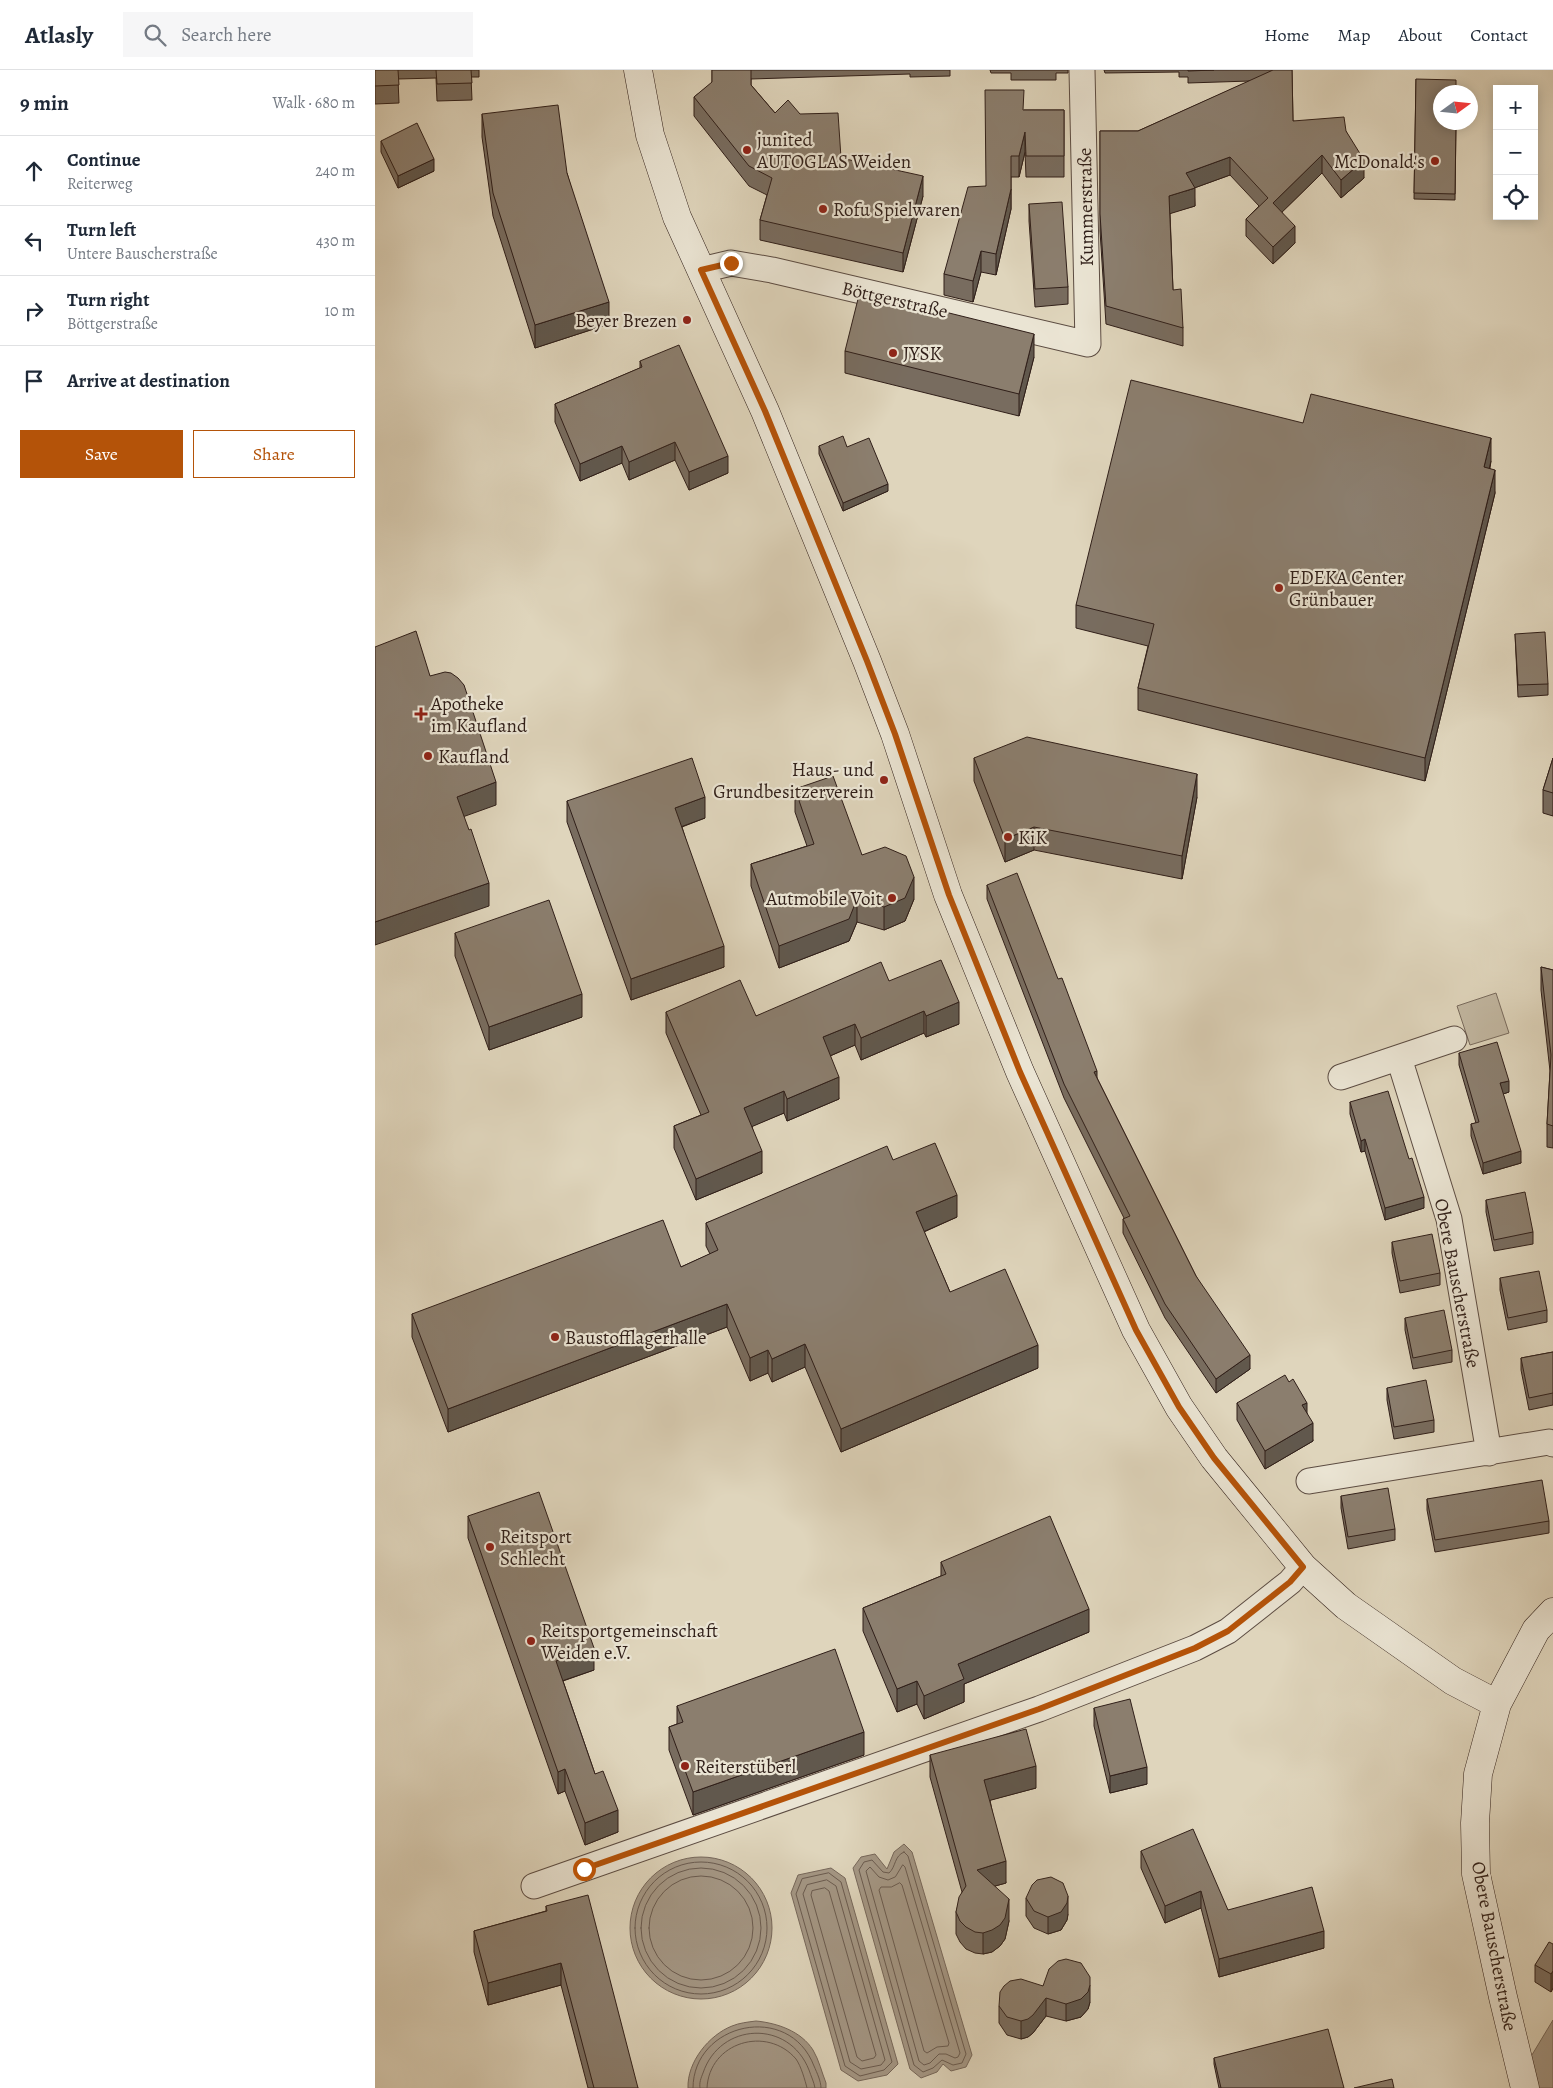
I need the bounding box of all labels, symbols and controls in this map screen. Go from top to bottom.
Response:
search box [123,12,473,57]
text: Atlasly [25,19,93,51]
icon: search [141,21,169,49]
text: Search here [181,22,272,48]
text: Home [1264,23,1309,47]
text: Map [1337,23,1370,47]
text: About [1398,23,1442,47]
text: Contact [1470,23,1528,47]
north arrow [1433,85,1478,130]
map controls [1493,85,1538,220]
button: + [1493,85,1538,130]
text: 9 min [20,89,69,117]
text: Walk · 680 m [272,92,355,114]
place label: junited AUTOGLAS Weiden [756,127,911,175]
button: − [1493,130,1538,175]
marker: junited AUTOGLAS Weiden [741,144,753,156]
text: Continue [67,147,141,173]
street label: Kummerstraße [1072,147,1100,267]
place label: McDonald's [1334,149,1425,175]
marker: McDonald's [1429,155,1441,167]
icon: ahead [20,157,48,185]
text: 240 m [315,160,355,182]
text: Reiterweg [67,173,133,195]
button: locate [1493,175,1538,220]
place label: Rofu Spielwaren [833,197,960,223]
marker: Rofu Spielwaren [817,203,829,215]
text: Turn left [67,217,136,243]
icon: left [20,227,48,255]
text: 430 m [316,230,355,252]
text: Untere Bauscherstraße [67,243,218,265]
route end [720,252,743,275]
street label: Böttgerstraße [839,275,950,325]
text: Turn right [67,287,149,313]
icon: right [20,297,48,325]
text: 10 m [325,300,355,322]
place label: Beyer Brezen [575,308,677,334]
text: Böttgerstraße [67,313,158,335]
marker: Beyer Brezen [681,314,693,326]
place label: JYSK [903,341,942,367]
marker: JYSK [887,347,899,359]
icon: arrive [20,367,48,395]
text: Arrive at destination [67,368,230,394]
button: Save [20,430,183,478]
button: Share [193,430,355,478]
place label: EDEKA Center Grünbauer [1289,565,1404,613]
marker: EDEKA Center Grünbauer [1273,582,1285,594]
place label: Apotheke im Kaufland [430,691,528,739]
marker: Apotheke im Kaufland [415,708,427,720]
place label: Kaufland [438,744,510,770]
marker: Kaufland [422,750,434,762]
place label: Haus- und Grundbesitzerverein [713,757,875,805]
marker: Haus- und Grundbesitzerverein [878,774,890,786]
place label: KiK [1018,825,1047,851]
marker: KiK [1002,831,1014,843]
place label: Autmobile Voit [765,886,882,912]
marker: Autmobile Voit [886,892,898,904]
street label: Obere Bauscherstraße [1428,1196,1486,1370]
place label: Baustofflagerhalle [565,1325,706,1351]
marker: Baustofflagerhalle [549,1331,561,1343]
place label: Reitsport Schlecht [500,1524,572,1572]
marker: Reitsport Schlecht [484,1541,496,1553]
place label: Reitsportgemeinschaft Weiden e.V. [540,1618,718,1666]
marker: Reitsportgemeinschaft Weiden e.V. [525,1635,537,1647]
place label: Reiterstüberl [695,1754,797,1780]
marker: Reiterstüberl [679,1760,691,1772]
route start [573,1858,596,1881]
street label: Obere Bauscherstraße [1465,1859,1523,2033]

